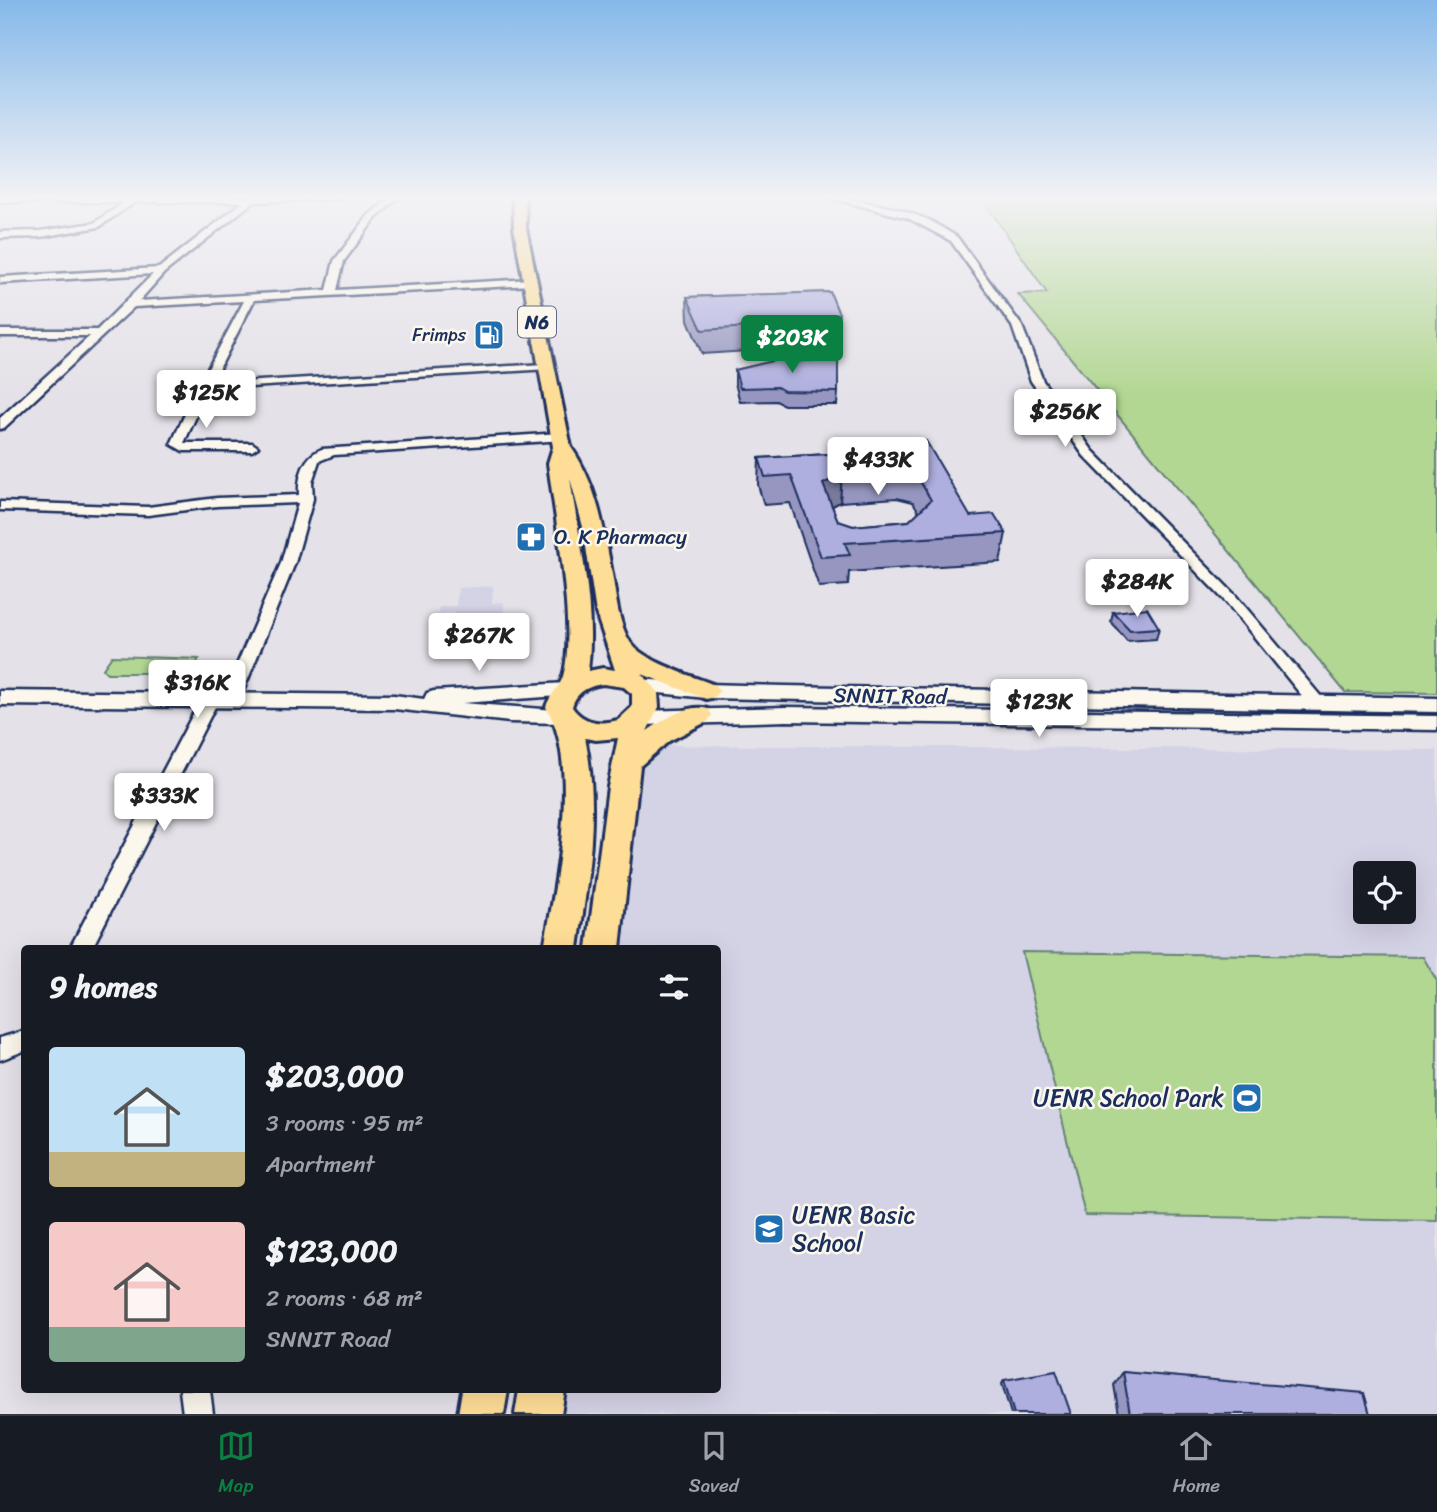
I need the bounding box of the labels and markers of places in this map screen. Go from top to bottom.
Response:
pin: $203K [743,316,841,375]
fuel station icon: Frimps [472,318,506,352]
place label: Frimps [412,319,467,351]
pin: $125K [157,370,255,430]
pin: $256K [1016,390,1114,449]
pin: $433K [829,438,927,497]
place label: O. K Pharmacy [554,518,687,556]
pharmacy icon: O. K Pharmacy [514,520,548,554]
pin: $284K [1088,560,1186,619]
pin: $267K [430,614,528,673]
pin: $316K [148,660,246,720]
pin: $123K [990,680,1088,739]
pin: $333K [115,774,213,833]
place label: UENR School Park [1033,1077,1224,1119]
sports icon: UENR School Park [1230,1081,1264,1115]
place label: UENR Basic School [792,1194,916,1264]
school or university icon: UENR Basic School [752,1212,786,1246]

